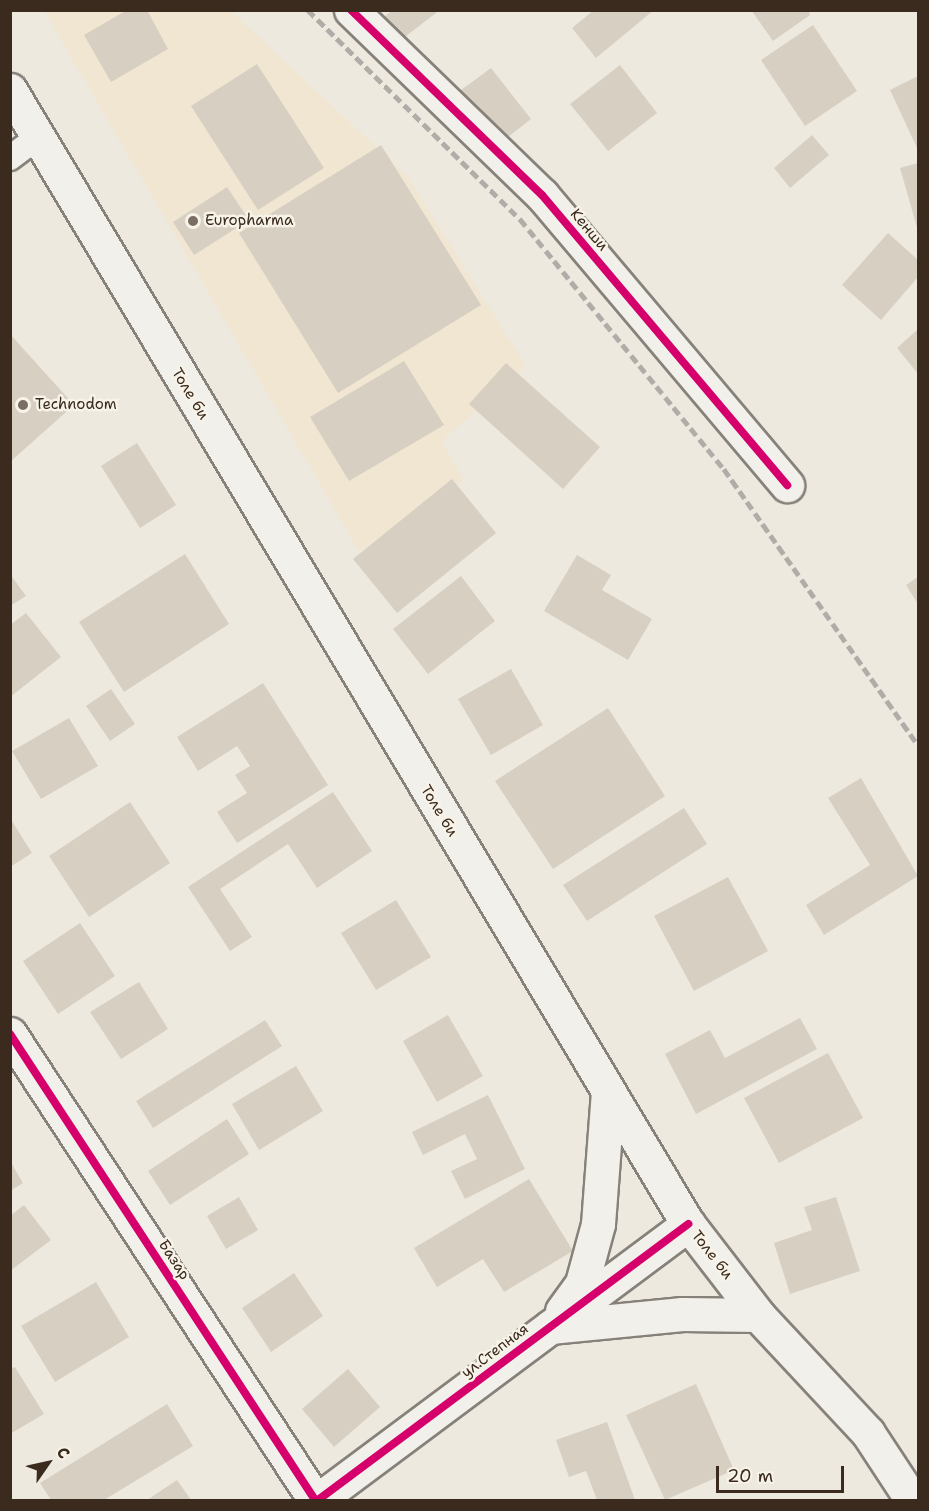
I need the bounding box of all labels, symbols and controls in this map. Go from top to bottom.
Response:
street label: Кенши [566,205,612,255]
place label: Europharma [205,212,293,230]
marker: Europharma [186,214,200,228]
street label: Толе би [168,365,212,423]
place label: Technodom [35,396,117,414]
marker: Technodom [16,398,30,412]
street label: Толе би [417,782,461,840]
street label: Толе би [687,1227,737,1283]
street label: Базар [154,1237,194,1283]
street label: ул.Степная [458,1320,532,1382]
north arrow [18,1433,78,1493]
text: С [52,1443,75,1463]
scale bar [719,1454,846,1492]
text: 20 m [727,1464,773,1488]

